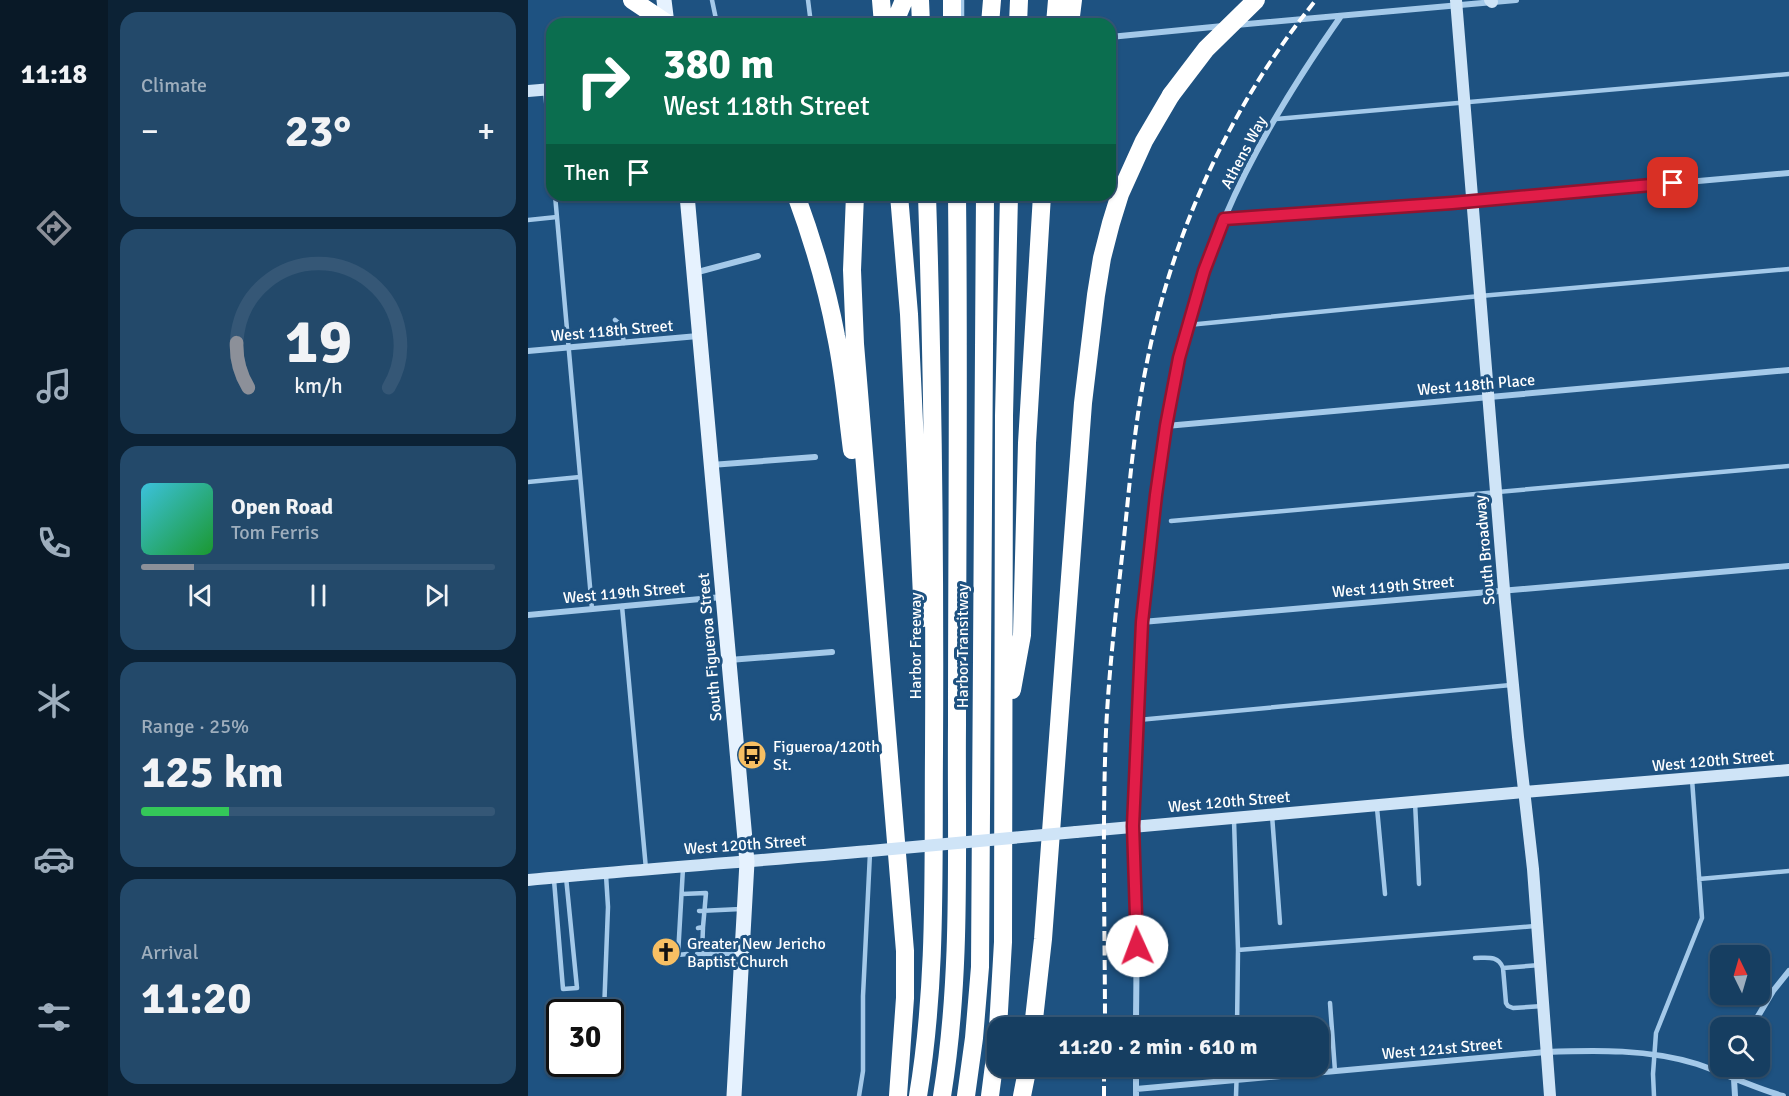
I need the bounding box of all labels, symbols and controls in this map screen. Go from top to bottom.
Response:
text: 380 m [663,39,774,90]
icon: right [564,42,642,120]
text: 11:18 [21,58,87,91]
text: Climate [141,73,207,98]
text: West 118th Street [663,90,870,123]
text: 23° [285,104,351,159]
text: − [141,111,159,152]
text: + [477,111,495,152]
street label: Athens Way [1216,112,1272,192]
icon: arrive [622,156,655,189]
pin [1647,157,1698,208]
text: Then [564,159,610,186]
icon: arrive [1656,166,1689,199]
icon: directions [33,207,75,249]
text: 19 [284,303,352,380]
street label: West 118th Street [550,316,674,346]
icon: music [33,365,75,407]
street label: West 118th Place [1416,370,1536,400]
text: km/h [294,374,342,400]
text: Open Road [231,493,333,520]
street label: South Broadway [1470,494,1500,606]
text: Tom Ferris [231,520,319,545]
icon: phone [33,522,75,564]
street label: South Figueroa Street [694,572,726,722]
street label: West 119th Street [1331,572,1455,602]
street label: West 119th Street [562,578,686,608]
icon: previous [184,579,217,612]
icon: pause [302,579,335,612]
icon: next [420,579,453,612]
street label: Harbor Transitway [953,583,973,708]
street label: Harbor Freeway [906,592,926,700]
icon: climate [33,680,75,722]
text: Range · 25% [141,714,249,739]
place label: Figueroa/120th St. [773,737,880,775]
bus stop icon: Figueroa/120th St. [736,739,768,771]
text: 125 km [141,745,284,800]
street label: West 120th Street [1651,746,1775,776]
street label: West 120th Street [1167,787,1291,817]
street label: West 120th Street [683,831,807,859]
icon: car [33,838,75,880]
position arrow [1105,914,1169,978]
place label: Greater New Jericho Baptist Church [687,934,826,972]
church icon: Greater New Jericho Baptist Church [650,936,682,968]
text: Arrival [141,940,199,965]
north arrow [1710,945,1770,1005]
map controls [1710,945,1770,1077]
text: 11:20 [141,971,251,1026]
icon: filters [33,996,75,1038]
speed limit sign: 30 [546,999,624,1077]
button: search [1710,1017,1770,1077]
text: 11:20 · 2 min · 610 m [1058,1033,1258,1060]
street label: West 121st Street [1381,1034,1504,1064]

